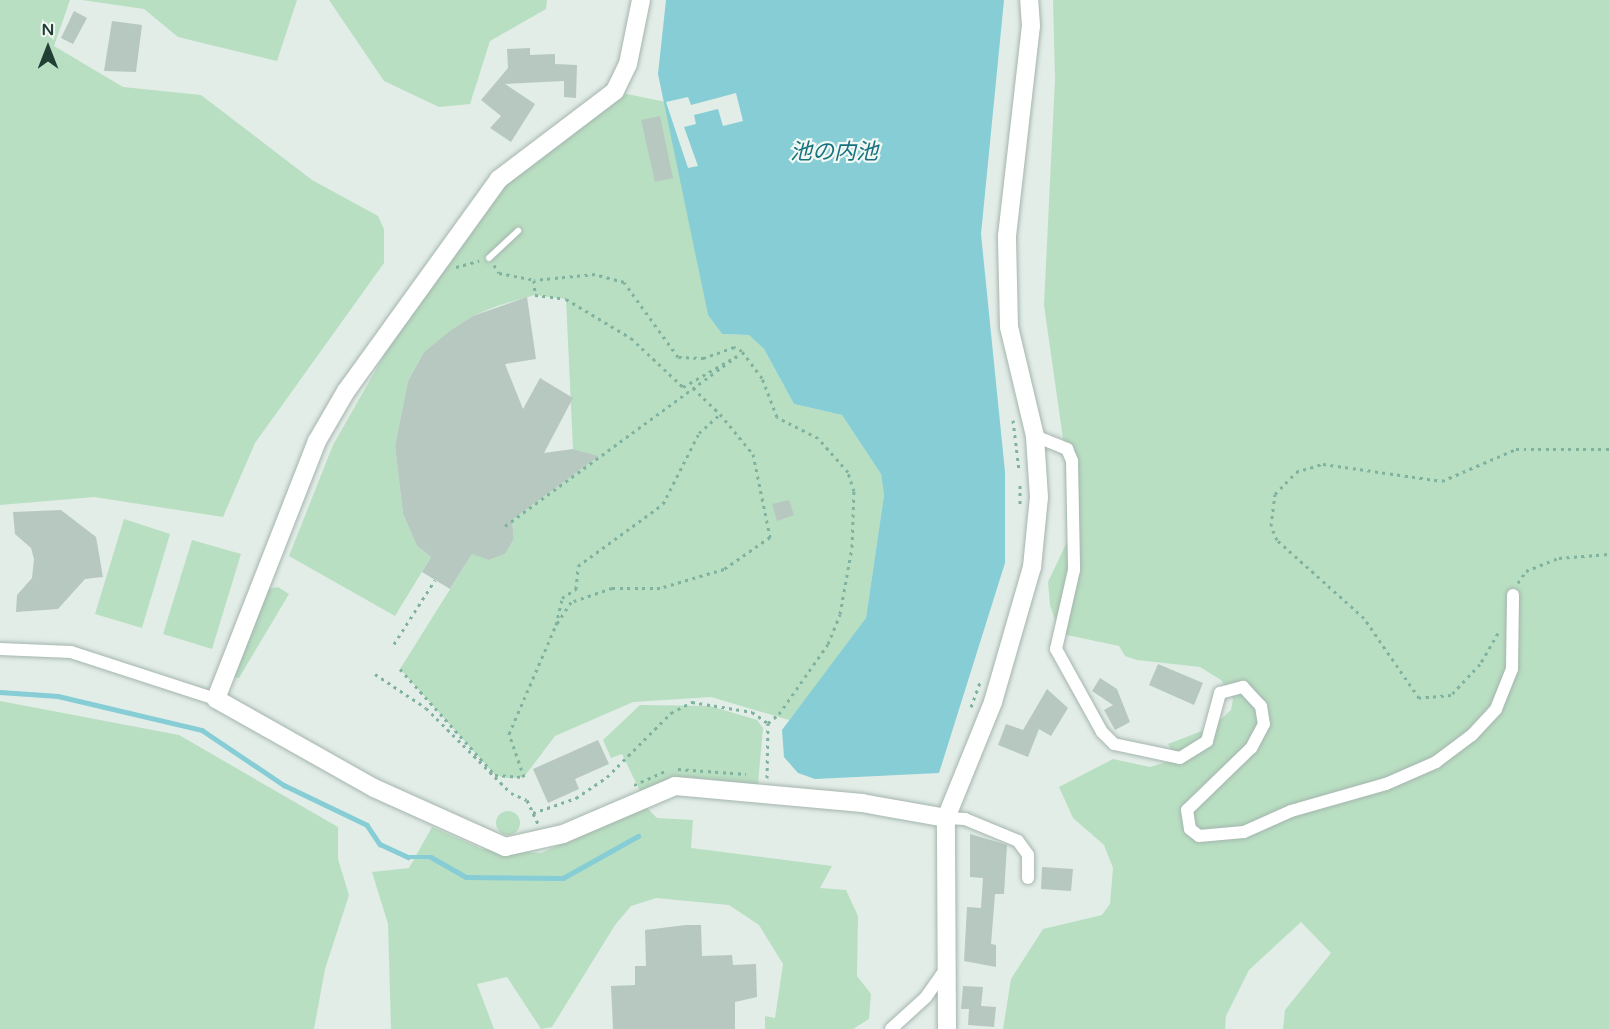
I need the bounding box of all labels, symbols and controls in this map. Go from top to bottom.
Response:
north arrow [18,18,78,78]
text: N [42,20,54,40]
water label: 池の内池 [790,140,878,166]

